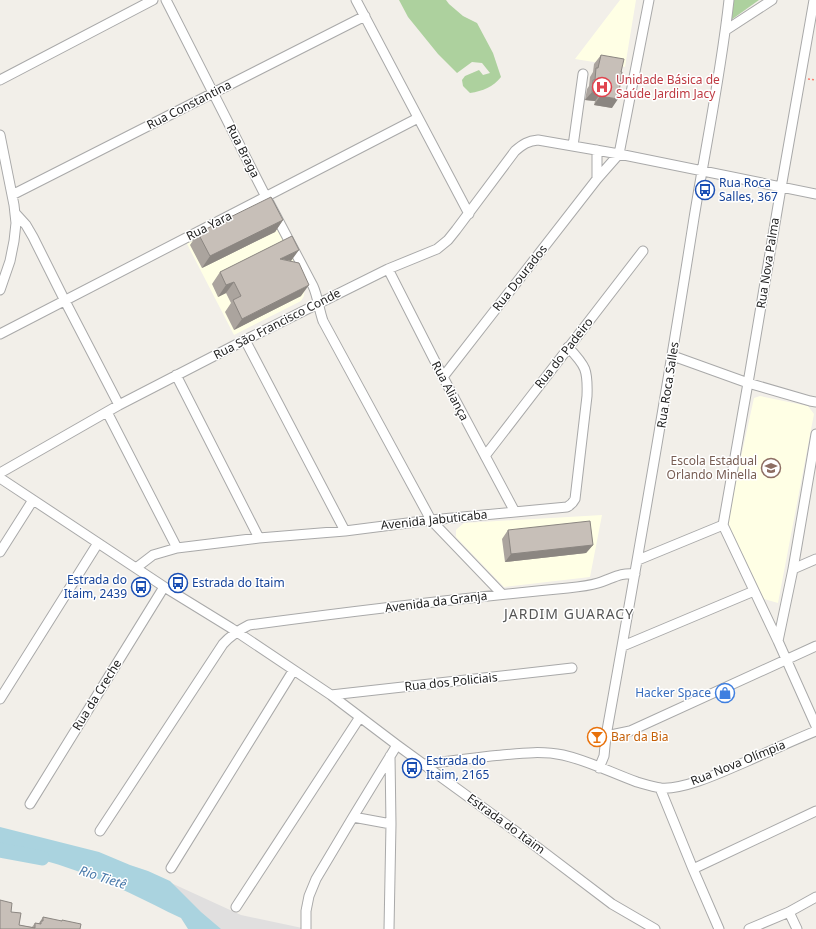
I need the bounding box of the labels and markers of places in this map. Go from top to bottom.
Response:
place label: Unidade Básica de Saúde Jardim Jacy [616,71,720,102]
hospital icon: Unidade Básica de Saúde Jardim Jacy [591,76,613,98]
place label: Rua Roca Salles, 367 [719,174,778,205]
bus stop icon: Rua Roca Salles, 367 [694,179,716,201]
place label: Escola Estadual Orlando Minella [667,452,757,483]
school or university icon: Escola Estadual Orlando Minella [760,457,782,479]
place label: Estrada do Itaim, 2439 [64,571,127,602]
bus stop icon: Estrada do Itaim [167,572,189,594]
place label: Estrada do Itaim [192,574,285,591]
bus stop icon: Estrada do Itaim, 2439 [130,576,152,598]
shop icon: Hacker Space [714,682,736,704]
place label: Hacker Space [635,684,711,701]
bar icon: Bar da Bia [586,726,608,748]
place label: Bar da Bia [611,728,668,745]
place label: Estrada do Itaim, 2165 [426,752,489,783]
bus stop icon: Estrada do Itaim, 2165 [401,757,423,779]

